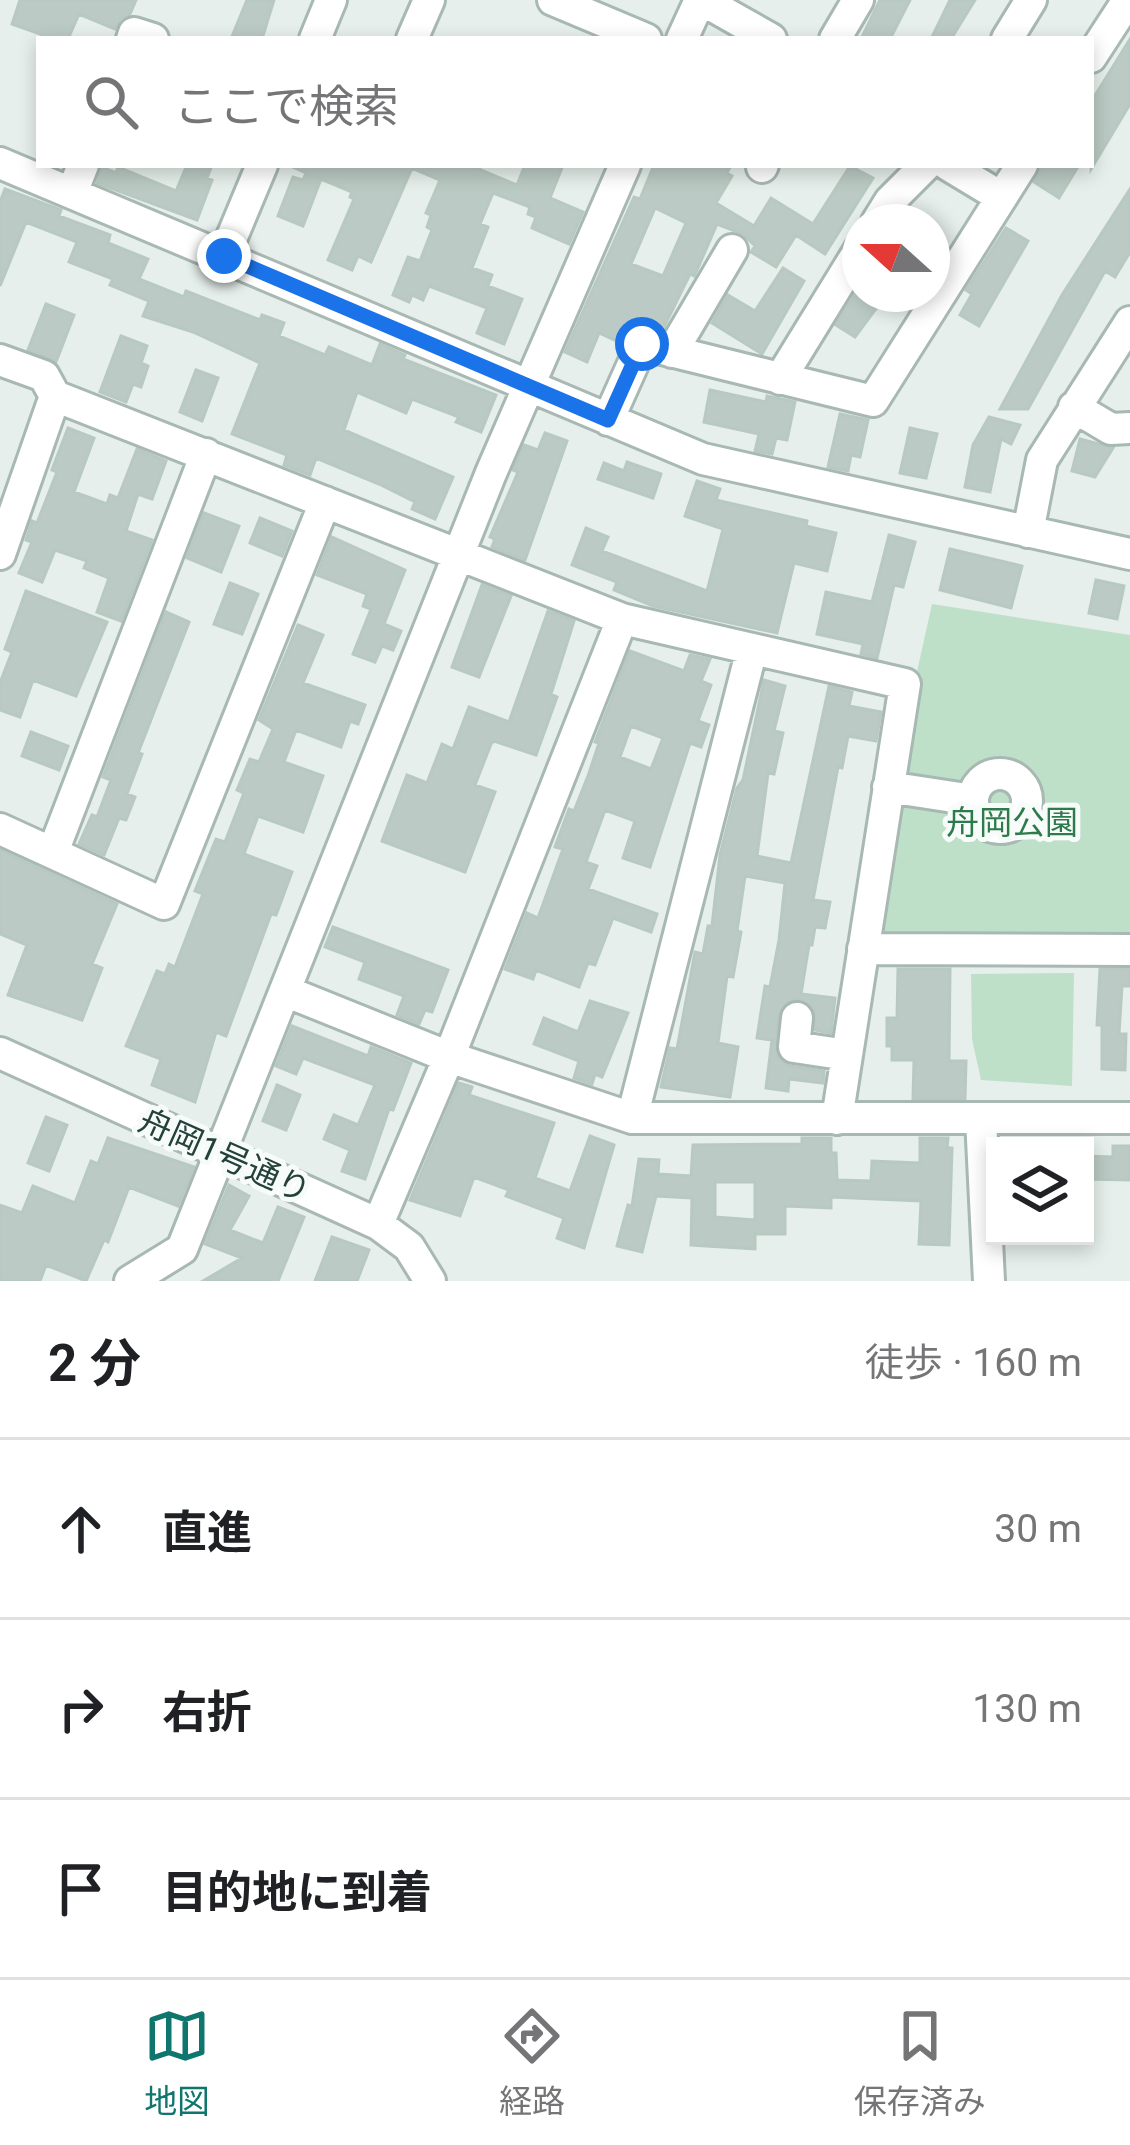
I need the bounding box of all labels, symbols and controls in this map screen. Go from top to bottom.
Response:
search box [36,36,1094,168]
icon: search [78,69,144,135]
text: ここで検索 [174,80,399,133]
north arrow [842,204,950,312]
route end [197,229,251,283]
route start [615,317,669,371]
park label: 舟岡公園 [946,803,1078,842]
street label: 舟岡1号通り [133,1100,317,1211]
map controls [986,1137,1094,1245]
button: layers [986,1137,1094,1245]
text: 2 分 [48,1334,141,1393]
text: 徒歩 · 160 m [865,1340,1082,1386]
icon: ahead [48,1496,114,1562]
text: 直進 [162,1506,252,1559]
text: 30 m [994,1506,1082,1552]
icon: right [48,1676,114,1742]
text: 右折 [162,1686,252,1739]
text: 130 m [972,1686,1082,1732]
icon: arrive [48,1856,114,1922]
text: 目的地に到着 [162,1866,432,1919]
tab: 地図 [144,2003,210,2123]
tab: 経路 [499,2003,565,2123]
tab: 保存済み [854,2003,986,2123]

